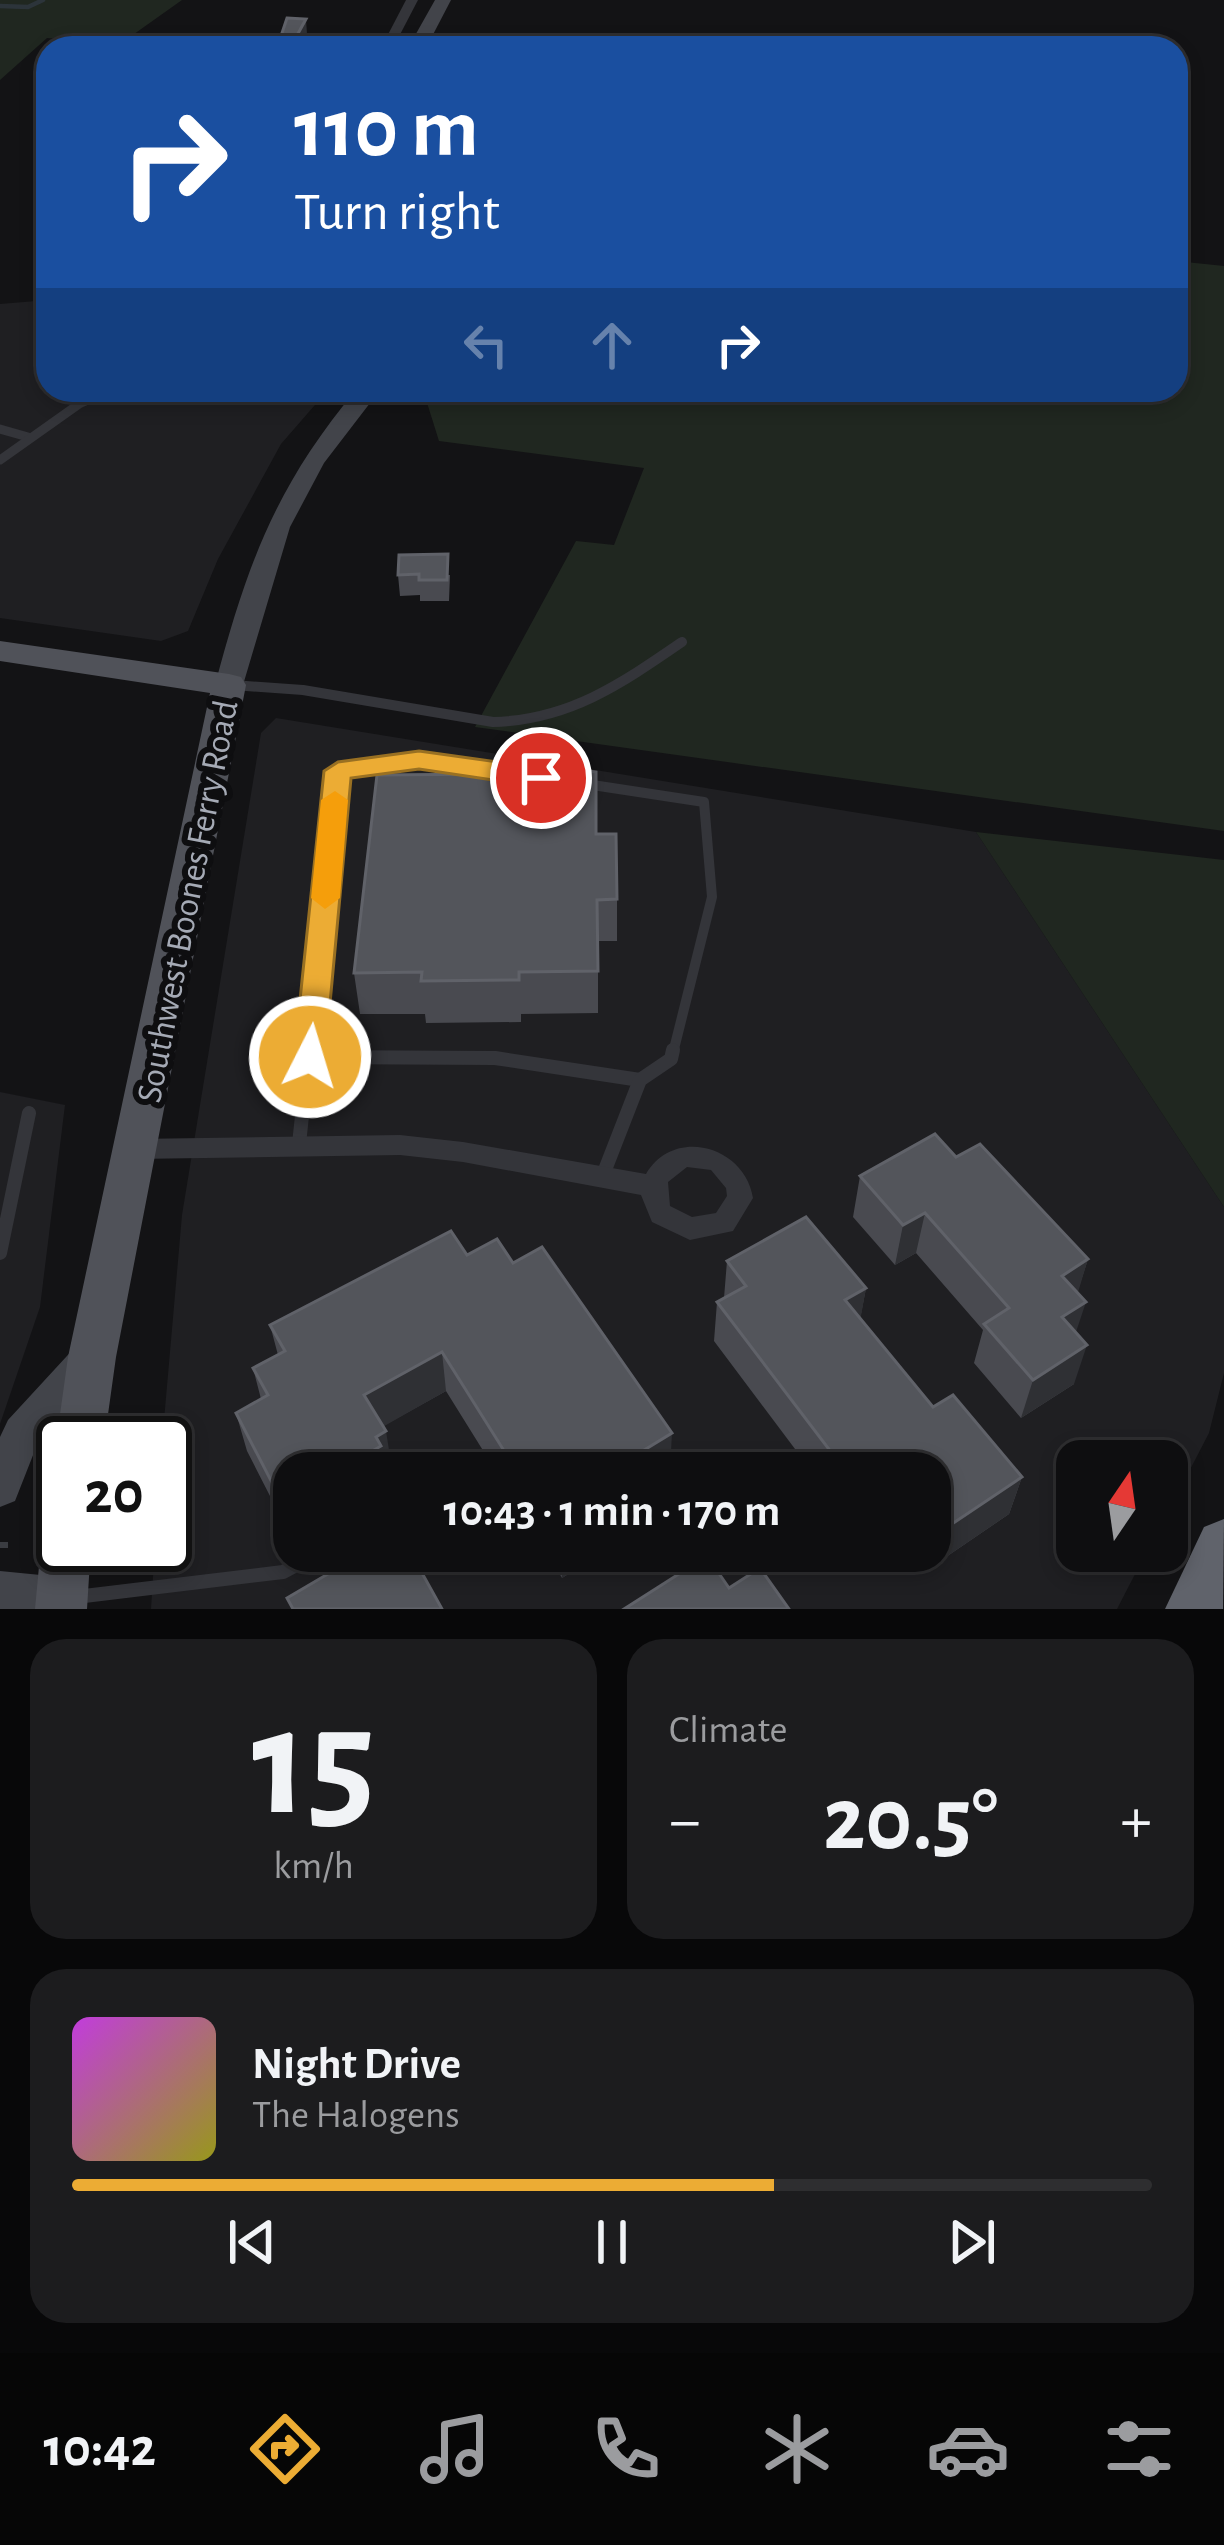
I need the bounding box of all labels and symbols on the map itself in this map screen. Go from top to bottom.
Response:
street label: Southwest Boones Ferry Road [131,697,245,1105]
pin [490,727,592,829]
position arrow [247,994,373,1120]
speed limit sign: 20 [36,1416,192,1572]
north arrow [1056,1440,1188,1572]

